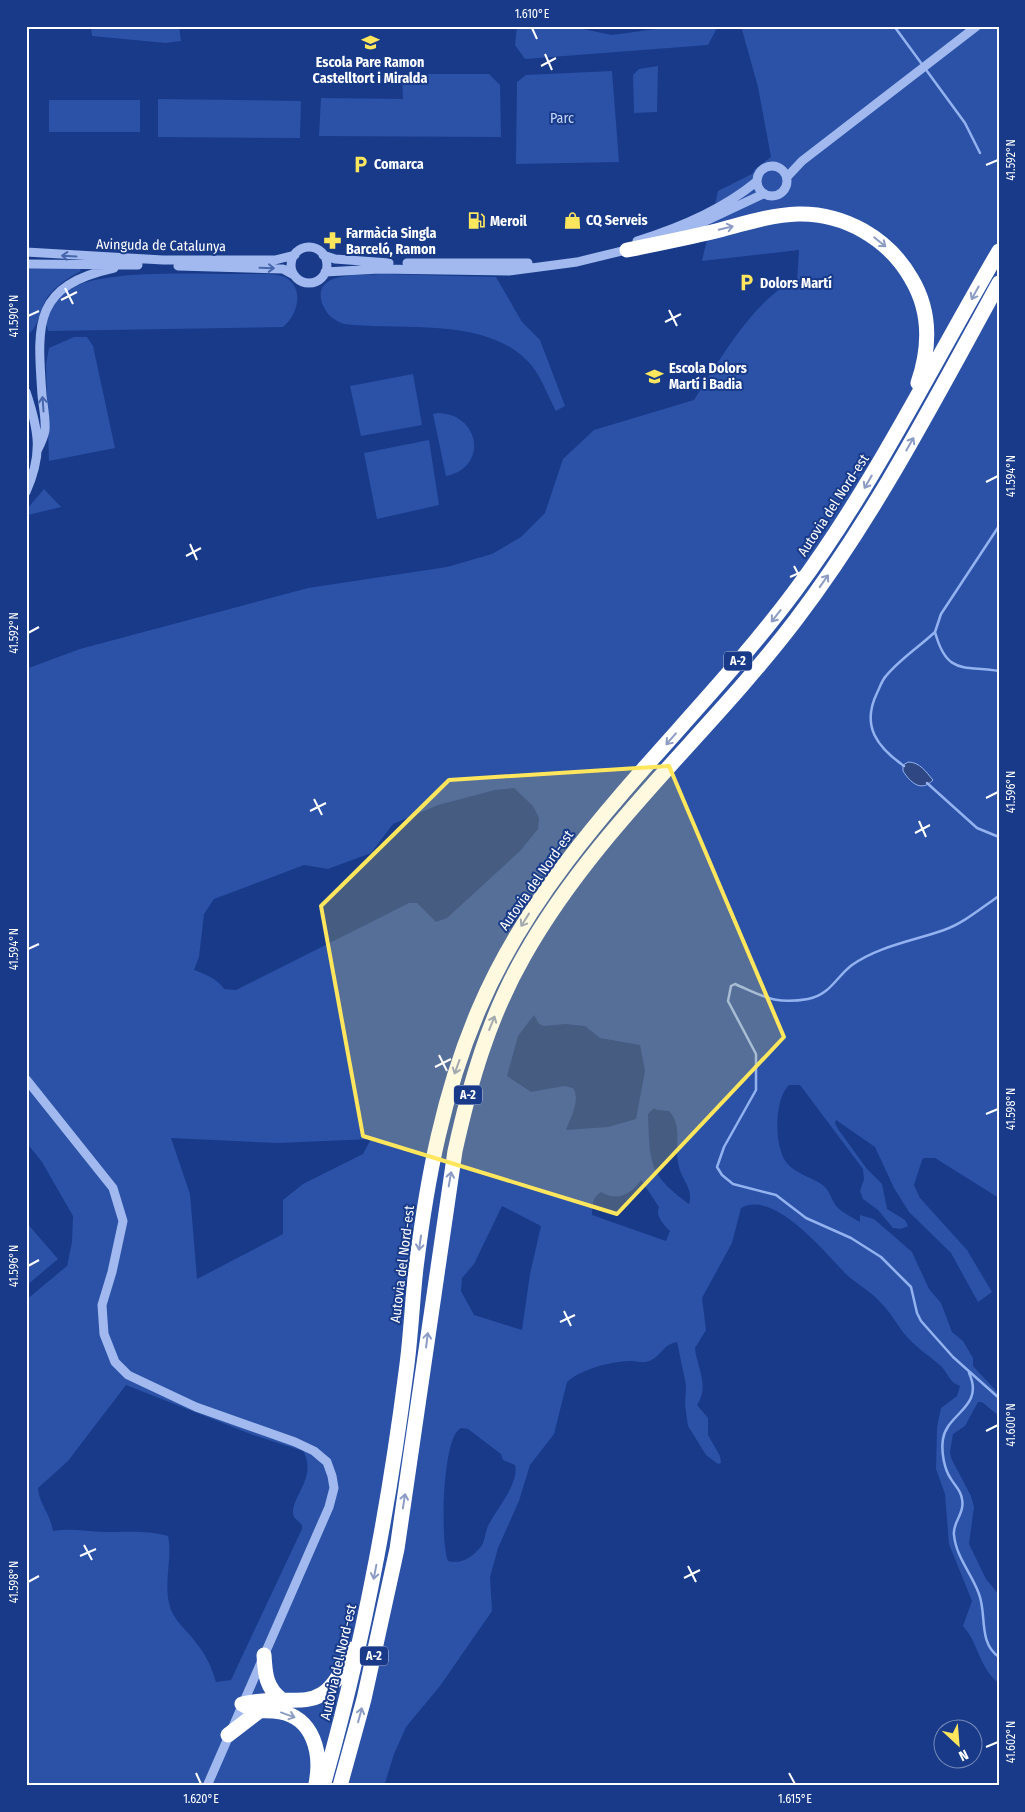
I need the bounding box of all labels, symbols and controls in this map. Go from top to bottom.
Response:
text: 1.610°E [515,7,550,21]
school or university icon: Escola Pare Ramon Castelltort i Miralda [360,32,380,52]
place label: Escola Pare Ramon Castelltort i Miralda [313,54,427,87]
park label: Parc [550,110,574,127]
text: 41.592°N [1004,139,1018,181]
parking icon: Comarca [350,154,370,174]
place label: Comarca [374,156,424,173]
shop icon: CQ Serveis [562,210,582,230]
fuel station icon: Meroil [466,211,486,231]
place label: CQ Serveis [586,212,648,229]
place label: Meroil [490,213,527,230]
one-way arrow [718,223,734,232]
place label: Farmàcia Singla Barceló, Ramon [346,225,437,258]
pharmacy icon: Farmàcia Singla Barceló, Ramon [322,231,342,251]
street label: Avinguda de Catalunya [96,236,226,255]
one-way arrow [874,237,887,248]
one-way arrow [61,251,77,260]
one-way arrow [259,264,275,273]
parking icon: Dolors Martí [736,273,756,293]
place label: Dolors Martí [760,275,832,292]
one-way arrow [970,286,980,301]
text: 41.590°N [7,295,21,337]
place label: Escola Dolors Martí i Badia [669,360,747,393]
school or university icon: Escola Dolors Martí i Badia [645,366,665,386]
one-way arrow [38,396,47,412]
one-way arrow [906,437,916,452]
street label: Autovia del Nord-est [794,451,873,559]
text: 41.594°N [1004,455,1018,497]
one-way arrow [863,474,873,489]
one-way arrow [819,575,829,589]
one-way arrow [770,609,781,622]
text: 41.592°N [7,612,21,654]
road number: A-2 [724,651,752,670]
one-way arrow [665,733,676,746]
text: 41.596°N [1004,771,1018,813]
street label: Autovia del Nord-est [496,827,578,934]
one-way arrow [520,913,530,927]
text: 41.594°N [7,928,21,970]
one-way arrow [488,1016,498,1031]
one-way arrow [452,1059,461,1075]
road number: A-2 [454,1086,482,1104]
text: 41.598°N [1004,1088,1018,1130]
one-way arrow [445,1172,455,1188]
street label: Autovia del Nord-est [387,1204,418,1324]
one-way arrow [414,1235,424,1251]
text: 41.596°N [7,1245,21,1287]
one-way arrow [422,1332,432,1348]
text: 41.600°N [1004,1403,1018,1447]
one-way arrow [400,1493,410,1509]
text: 41.598°N [7,1561,21,1603]
one-way arrow [370,1564,380,1580]
street label: Autovia del Nord-est [317,1602,360,1722]
road number: A-2 [360,1646,388,1665]
one-way arrow [355,1707,365,1723]
one-way arrow [280,1711,295,1720]
north arrow [932,1720,982,1770]
text: 41.602°N [1004,1721,1018,1763]
text: N [956,1746,971,1765]
text: 1.620°E [183,1792,219,1806]
text: 1.615°E [778,1792,812,1806]

